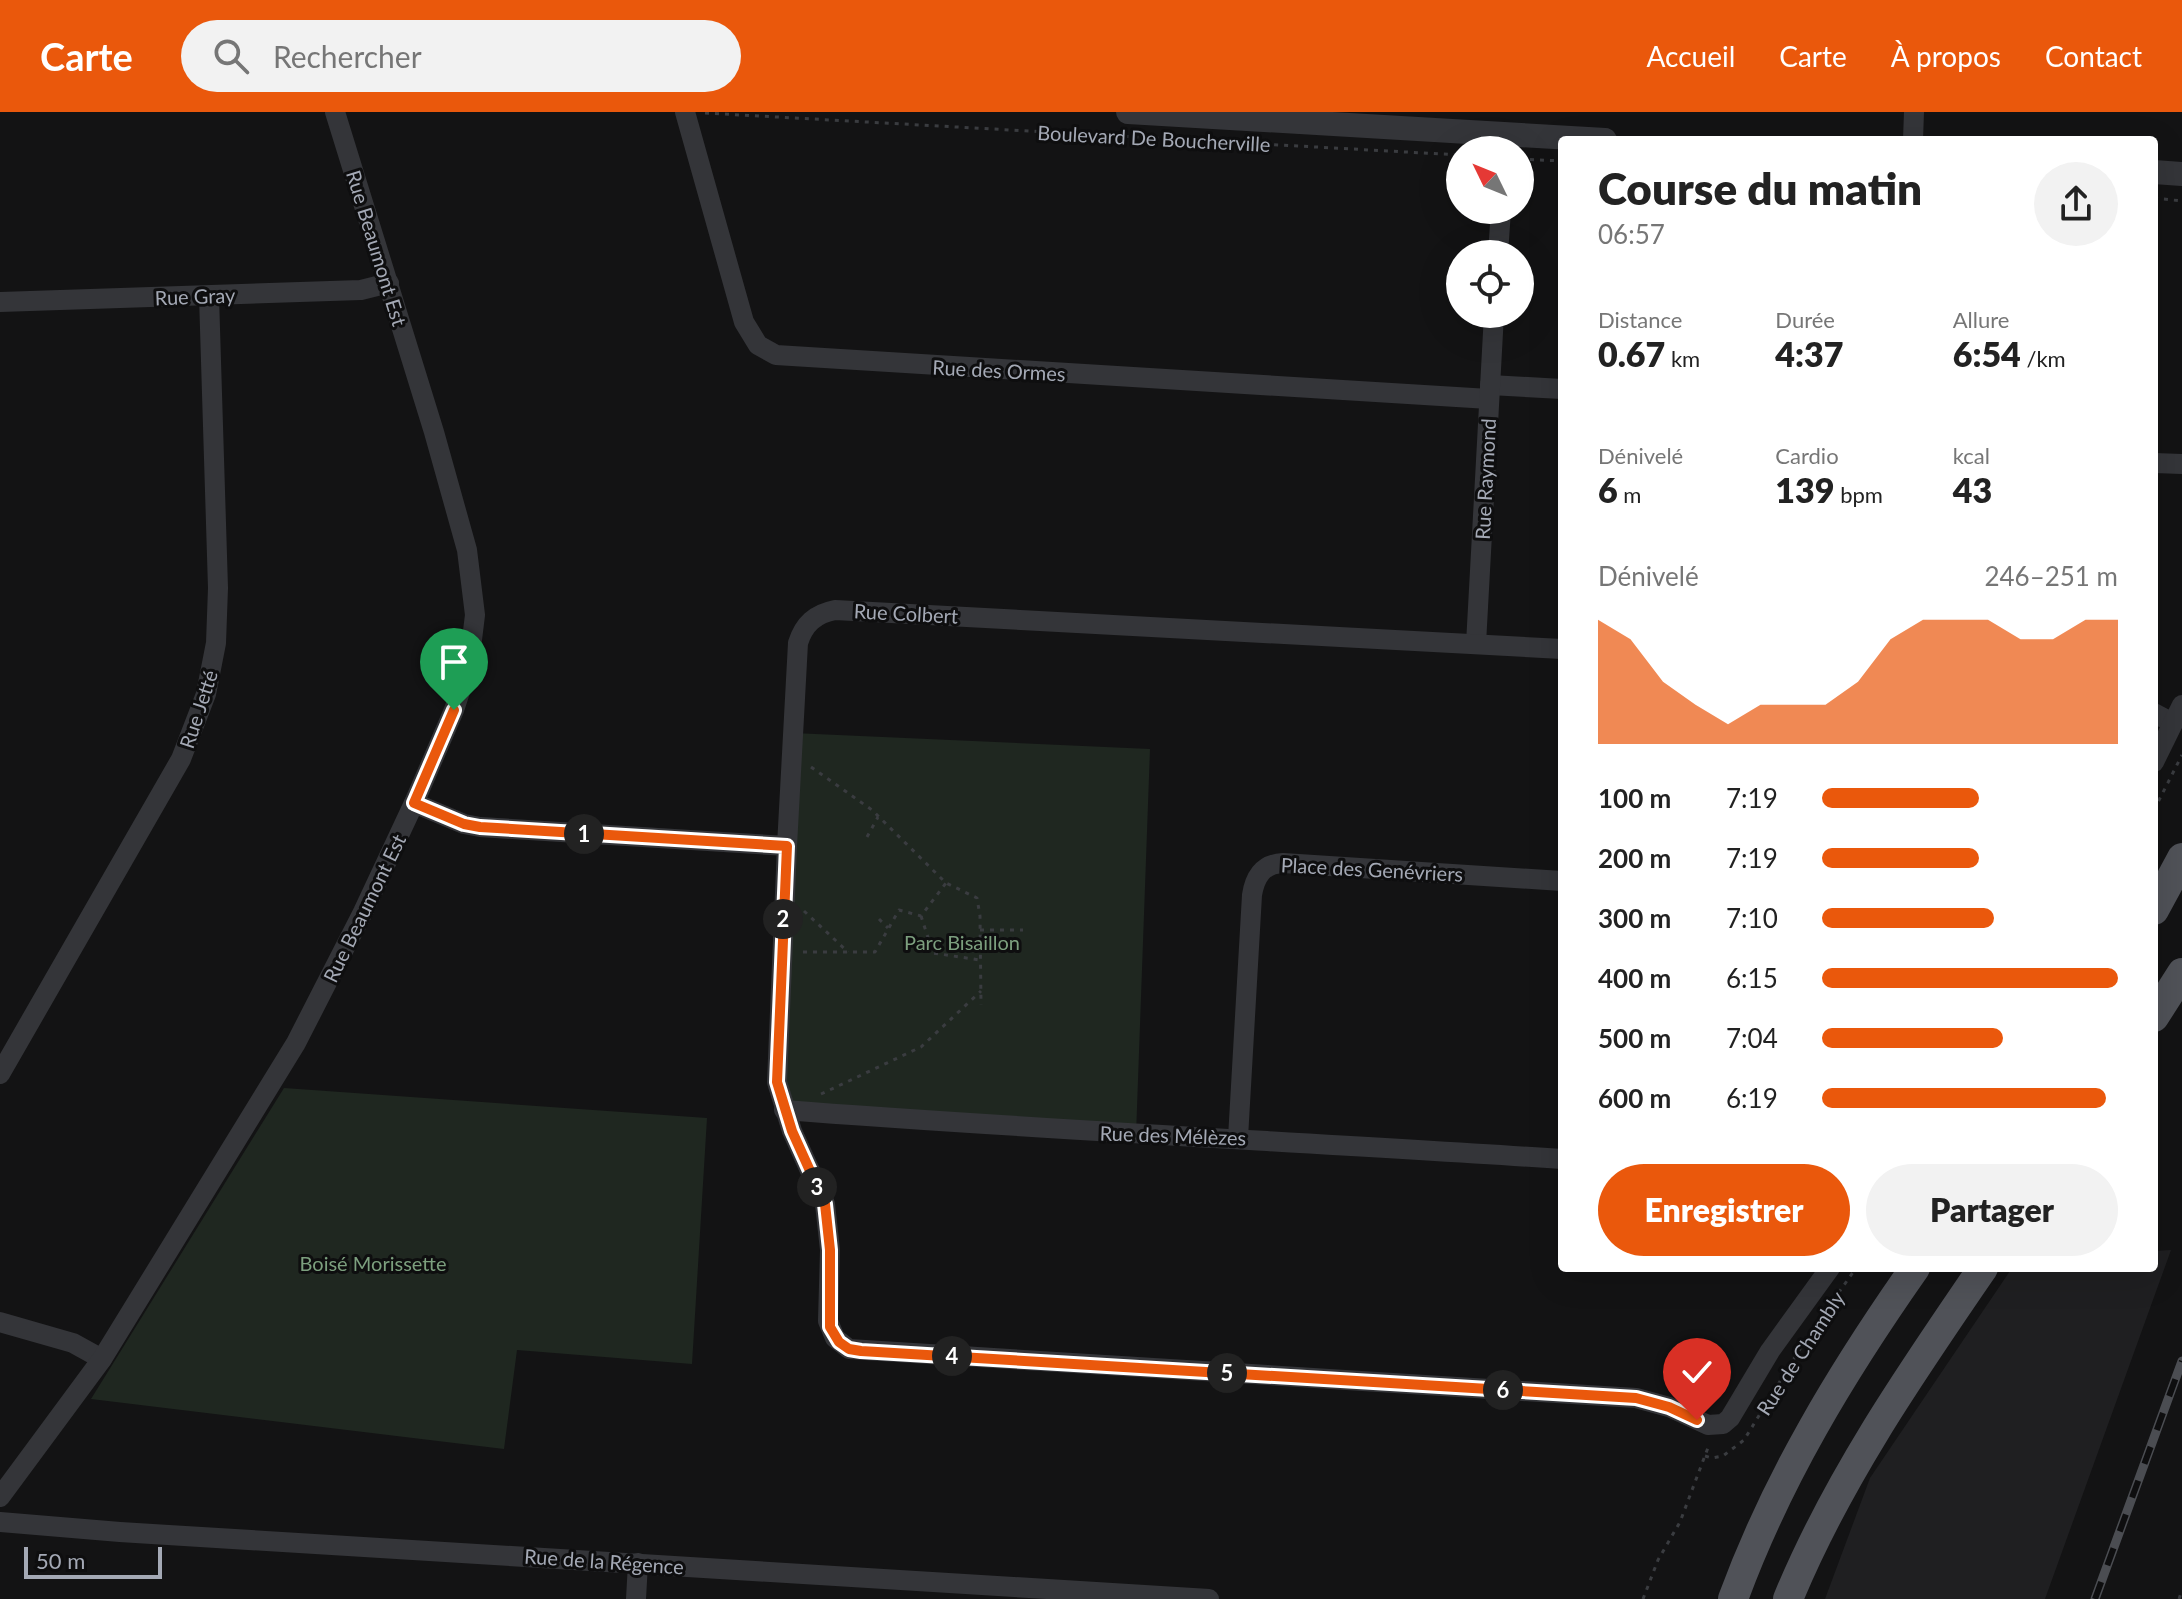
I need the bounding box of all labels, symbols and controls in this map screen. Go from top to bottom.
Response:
search box [181,20,741,92]
text: Carte [40,33,133,79]
icon: search [209,34,253,78]
text: Rechercher [273,38,422,74]
text: Accueil [1646,39,1735,73]
text: Carte [1779,39,1847,73]
text: À propos [1891,39,2001,73]
text: Contact [2045,39,2142,73]
street label: Boulevard De Boucherville [1037,120,1271,156]
north arrow [1446,136,1534,224]
map controls [1446,136,1534,328]
text: Course du matin [1598,162,1922,214]
button: share [2034,162,2118,246]
street label: Rue Beaumont Est [342,167,412,329]
text: 06:57 [1598,218,1665,250]
button: locate [1446,240,1534,328]
street label: Rue Gray [154,283,236,309]
text: Distance [1598,306,1682,333]
text: Durée [1775,306,1835,333]
text: Allure [1953,306,2009,333]
text: 0.67 [1598,333,1665,374]
text: 4:37 [1775,333,1844,374]
text: 6:54 [1953,333,2021,374]
text: km [1665,345,1700,372]
text: /km [2021,345,2066,372]
street label: Rue des Ormes [932,355,1066,385]
street label: Rue Raymond [1470,418,1500,540]
text: Dénivelé [1598,442,1683,469]
text: Cardio [1775,442,1839,469]
text: kcal [1953,442,1990,469]
text: 6 [1598,469,1618,510]
text: 139 [1775,469,1835,510]
text: 43 [1953,469,1992,510]
text: m [1618,481,1641,508]
text: bpm [1835,481,1883,508]
text: Dénivelé [1598,560,1699,592]
text: 246–251 m [1984,560,2118,592]
street label: Rue Colbert [853,598,959,628]
pin [420,628,488,710]
icon: arrive [432,640,476,684]
street label: Rue Jetté [174,667,222,751]
text: 100 m [1598,782,1671,814]
text: 7:19 [1726,782,1778,814]
pin: 1 [564,814,604,854]
text: 1 [578,820,590,847]
street label: Rue Beaumont Est [318,830,410,986]
text: 200 m [1598,842,1671,874]
text: 7:19 [1726,842,1778,874]
street label: Place des Genévriers [1280,852,1464,886]
pin: 2 [763,899,803,939]
text: 300 m [1598,902,1671,934]
text: 7:10 [1726,902,1778,934]
text: 2 [777,905,789,932]
park label: Parc Bisaillon [904,930,1020,954]
text: 400 m [1598,962,1671,994]
text: 6:15 [1726,962,1778,994]
text: 500 m [1598,1022,1671,1054]
text: 7:04 [1726,1022,1778,1054]
text: 600 m [1598,1082,1671,1114]
text: 6:19 [1726,1082,1778,1114]
street label: Rue des Mélèzes [1099,1120,1247,1150]
button: Enregistrer [1598,1164,1850,1256]
button: Partager [1866,1164,2118,1256]
pin: 3 [797,1167,837,1207]
text: 3 [811,1173,823,1200]
park label: Boisé Morissette [300,1251,446,1275]
street label: Rue de Chambly [1751,1286,1849,1419]
pin: 4 [932,1336,972,1376]
pin [1663,1338,1731,1420]
text: 4 [946,1342,958,1369]
icon: check [1675,1350,1719,1394]
pin: 5 [1207,1353,1247,1393]
text: 5 [1221,1359,1233,1386]
pin: 6 [1483,1370,1523,1410]
text: 6 [1497,1376,1509,1403]
scale bar [24,1543,162,1579]
street label: Rue de la Régence [523,1543,685,1579]
text: 50 m [36,1547,85,1574]

